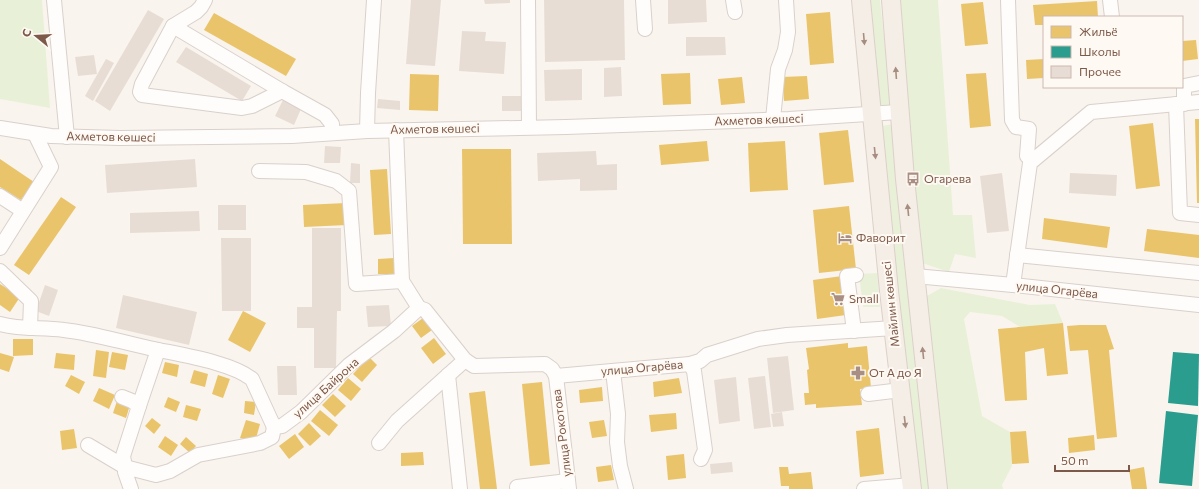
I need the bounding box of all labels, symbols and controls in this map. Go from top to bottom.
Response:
north arrow [16,16,56,56]
legend [1043,16,1183,88]
text: Жильё [1079,24,1118,38]
text: С [19,27,34,38]
one-way arrow [861,33,868,45]
text: Школы [1079,44,1120,58]
text: Прочее [1079,64,1121,78]
one-way arrow [893,67,900,79]
street label: Ахметов көшесі [714,110,804,128]
street label: Ахметов көшесі [390,120,480,136]
street label: Ахметов көшесі [66,128,156,144]
one-way arrow [872,147,878,159]
bus stop icon: Огарева [905,171,921,187]
place label: Огарева [924,171,971,185]
one-way arrow [905,204,911,216]
hotel icon: Фаворит [837,230,853,246]
place label: Фаворит [856,230,906,244]
street label: Майлин көшесі [879,261,901,348]
street label: улица Огарёва [1015,278,1099,300]
supermarket icon: Small [830,291,846,307]
place label: Small [849,291,879,305]
one-way arrow [920,347,926,359]
street label: улица Байрона [290,354,361,420]
street label: улица Огарёва [600,356,684,378]
pharmacy icon: От А до Я [850,365,866,381]
place label: От А до Я [869,365,922,379]
street label: улица Рокотова [549,389,573,478]
one-way arrow [901,416,908,428]
scale bar [1055,447,1129,473]
text: 50 m [1061,453,1089,467]

